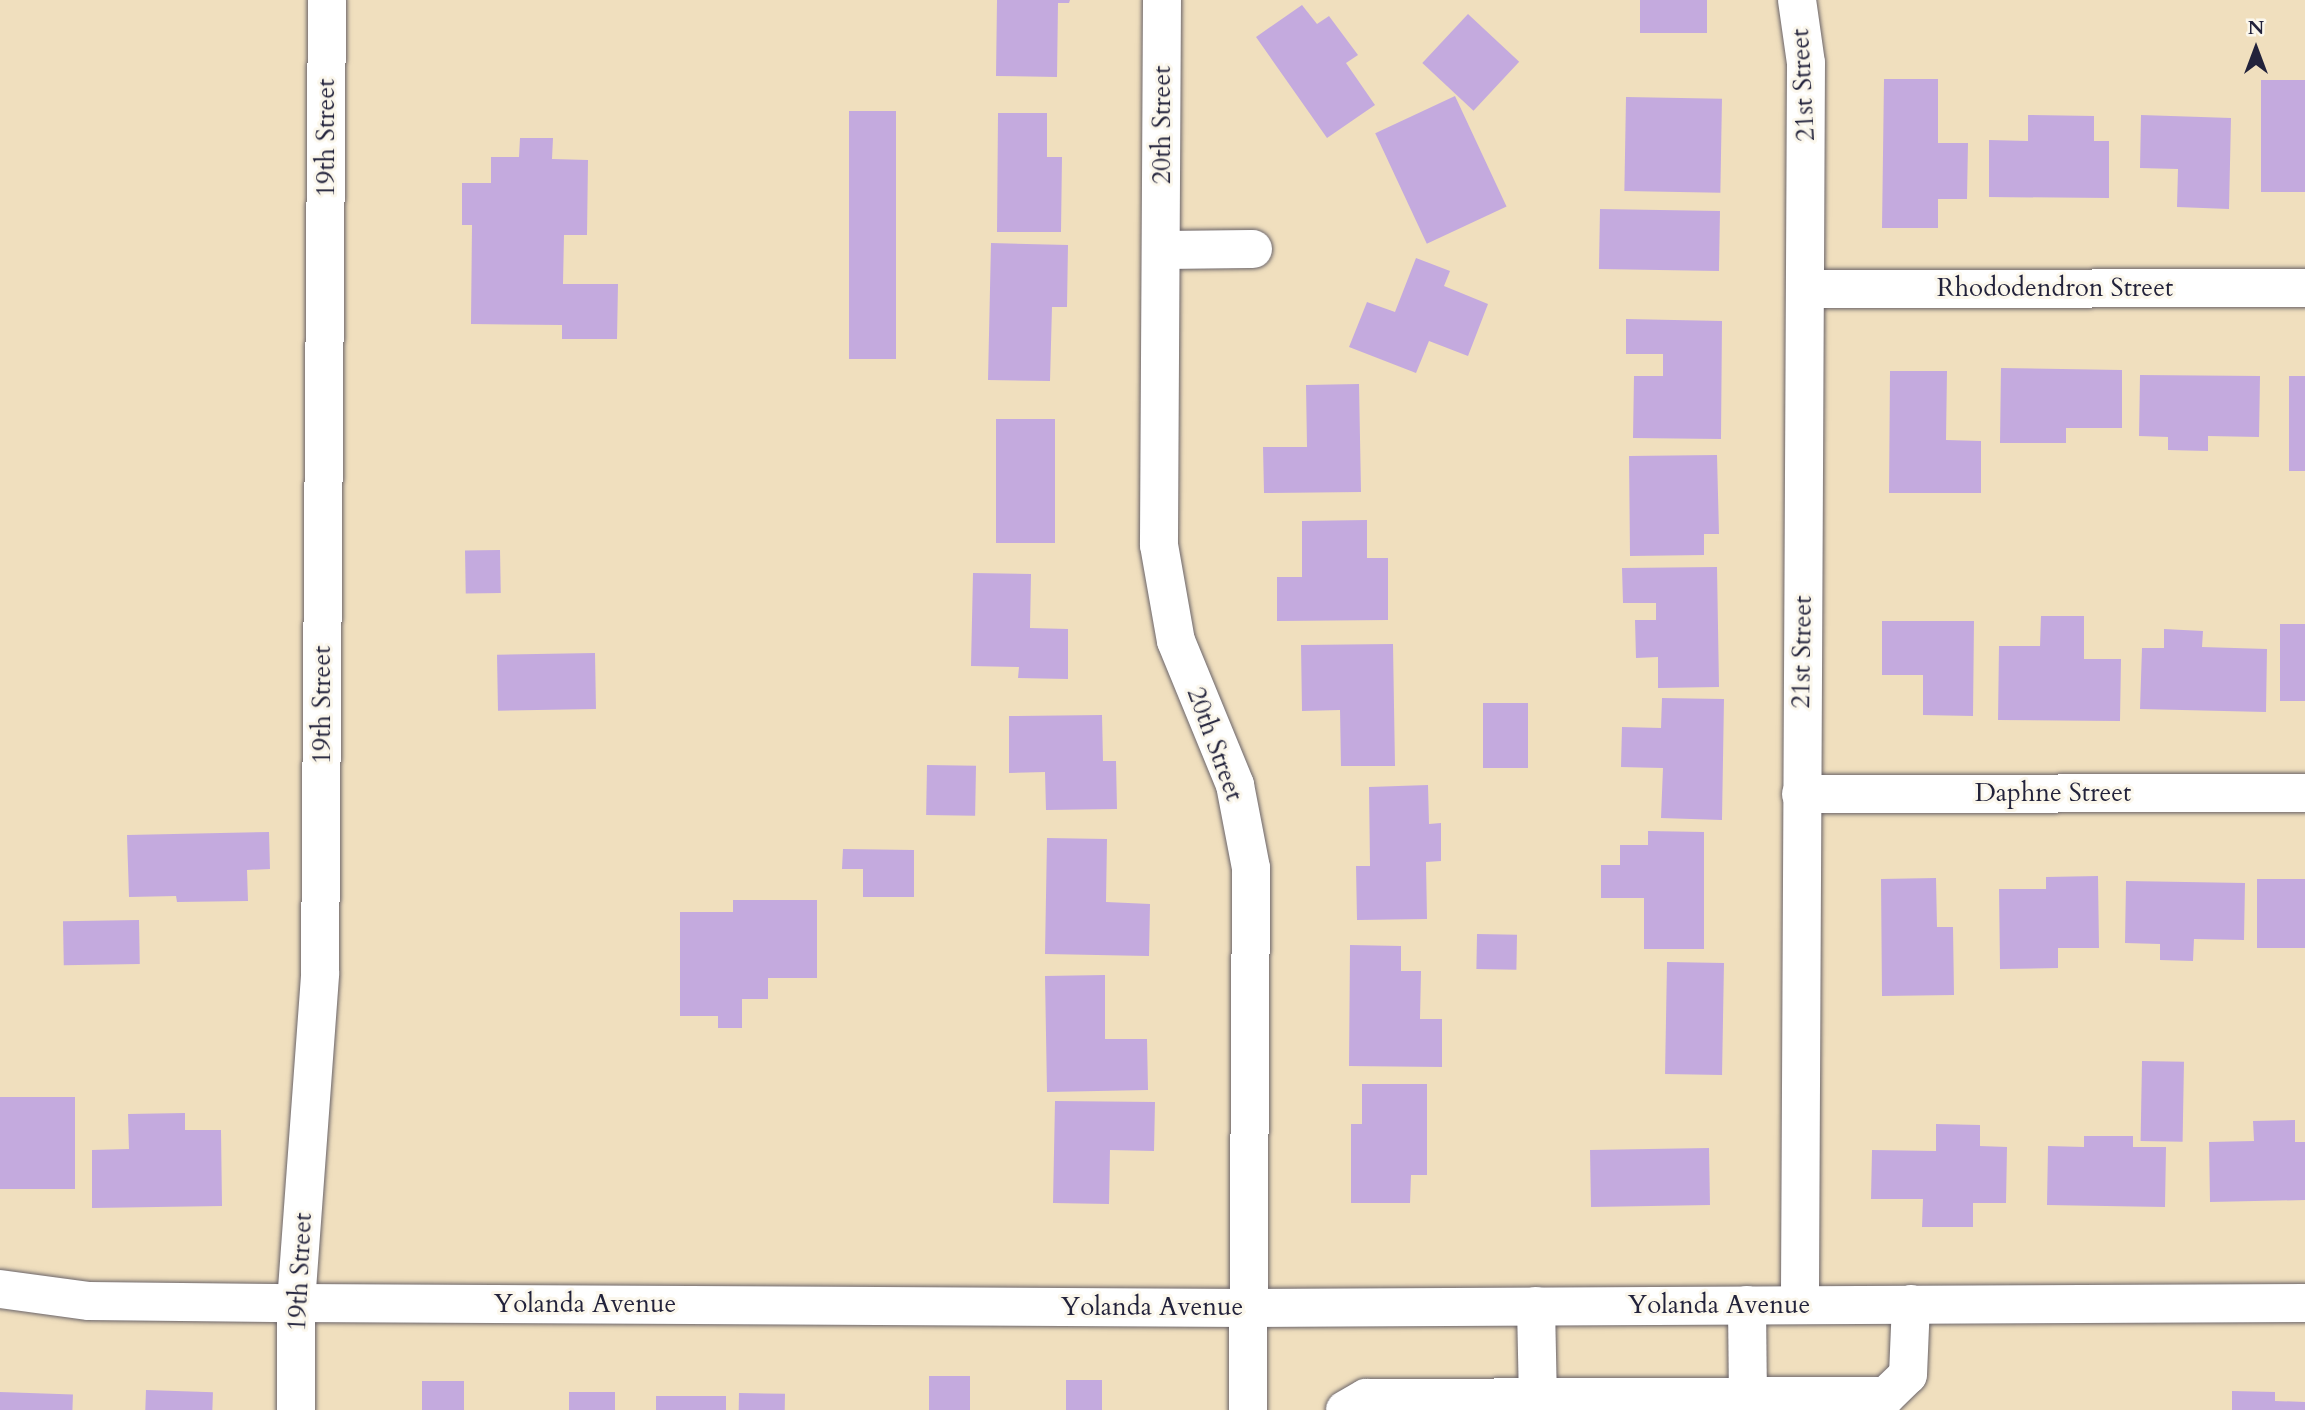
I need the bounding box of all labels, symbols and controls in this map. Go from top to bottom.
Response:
north arrow [2221,14,2291,84]
text: N [2248,15,2264,41]
street label: 21st Street [1784,28,1822,142]
street label: 20th Street [1146,66,1178,184]
street label: 19th Street [310,79,342,197]
street label: Rhododendron Street [1937,272,2173,304]
street label: 21st Street [1785,595,1819,709]
street label: 19th Street [306,646,338,764]
street label: 20th Street [1180,683,1250,805]
street label: Daphne Street [1975,777,2131,809]
street label: 19th Street [281,1212,319,1332]
street label: Yolanda Avenue [494,1288,676,1320]
street label: Yolanda Avenue [1628,1289,1810,1321]
street label: Yolanda Avenue [1061,1291,1243,1323]

